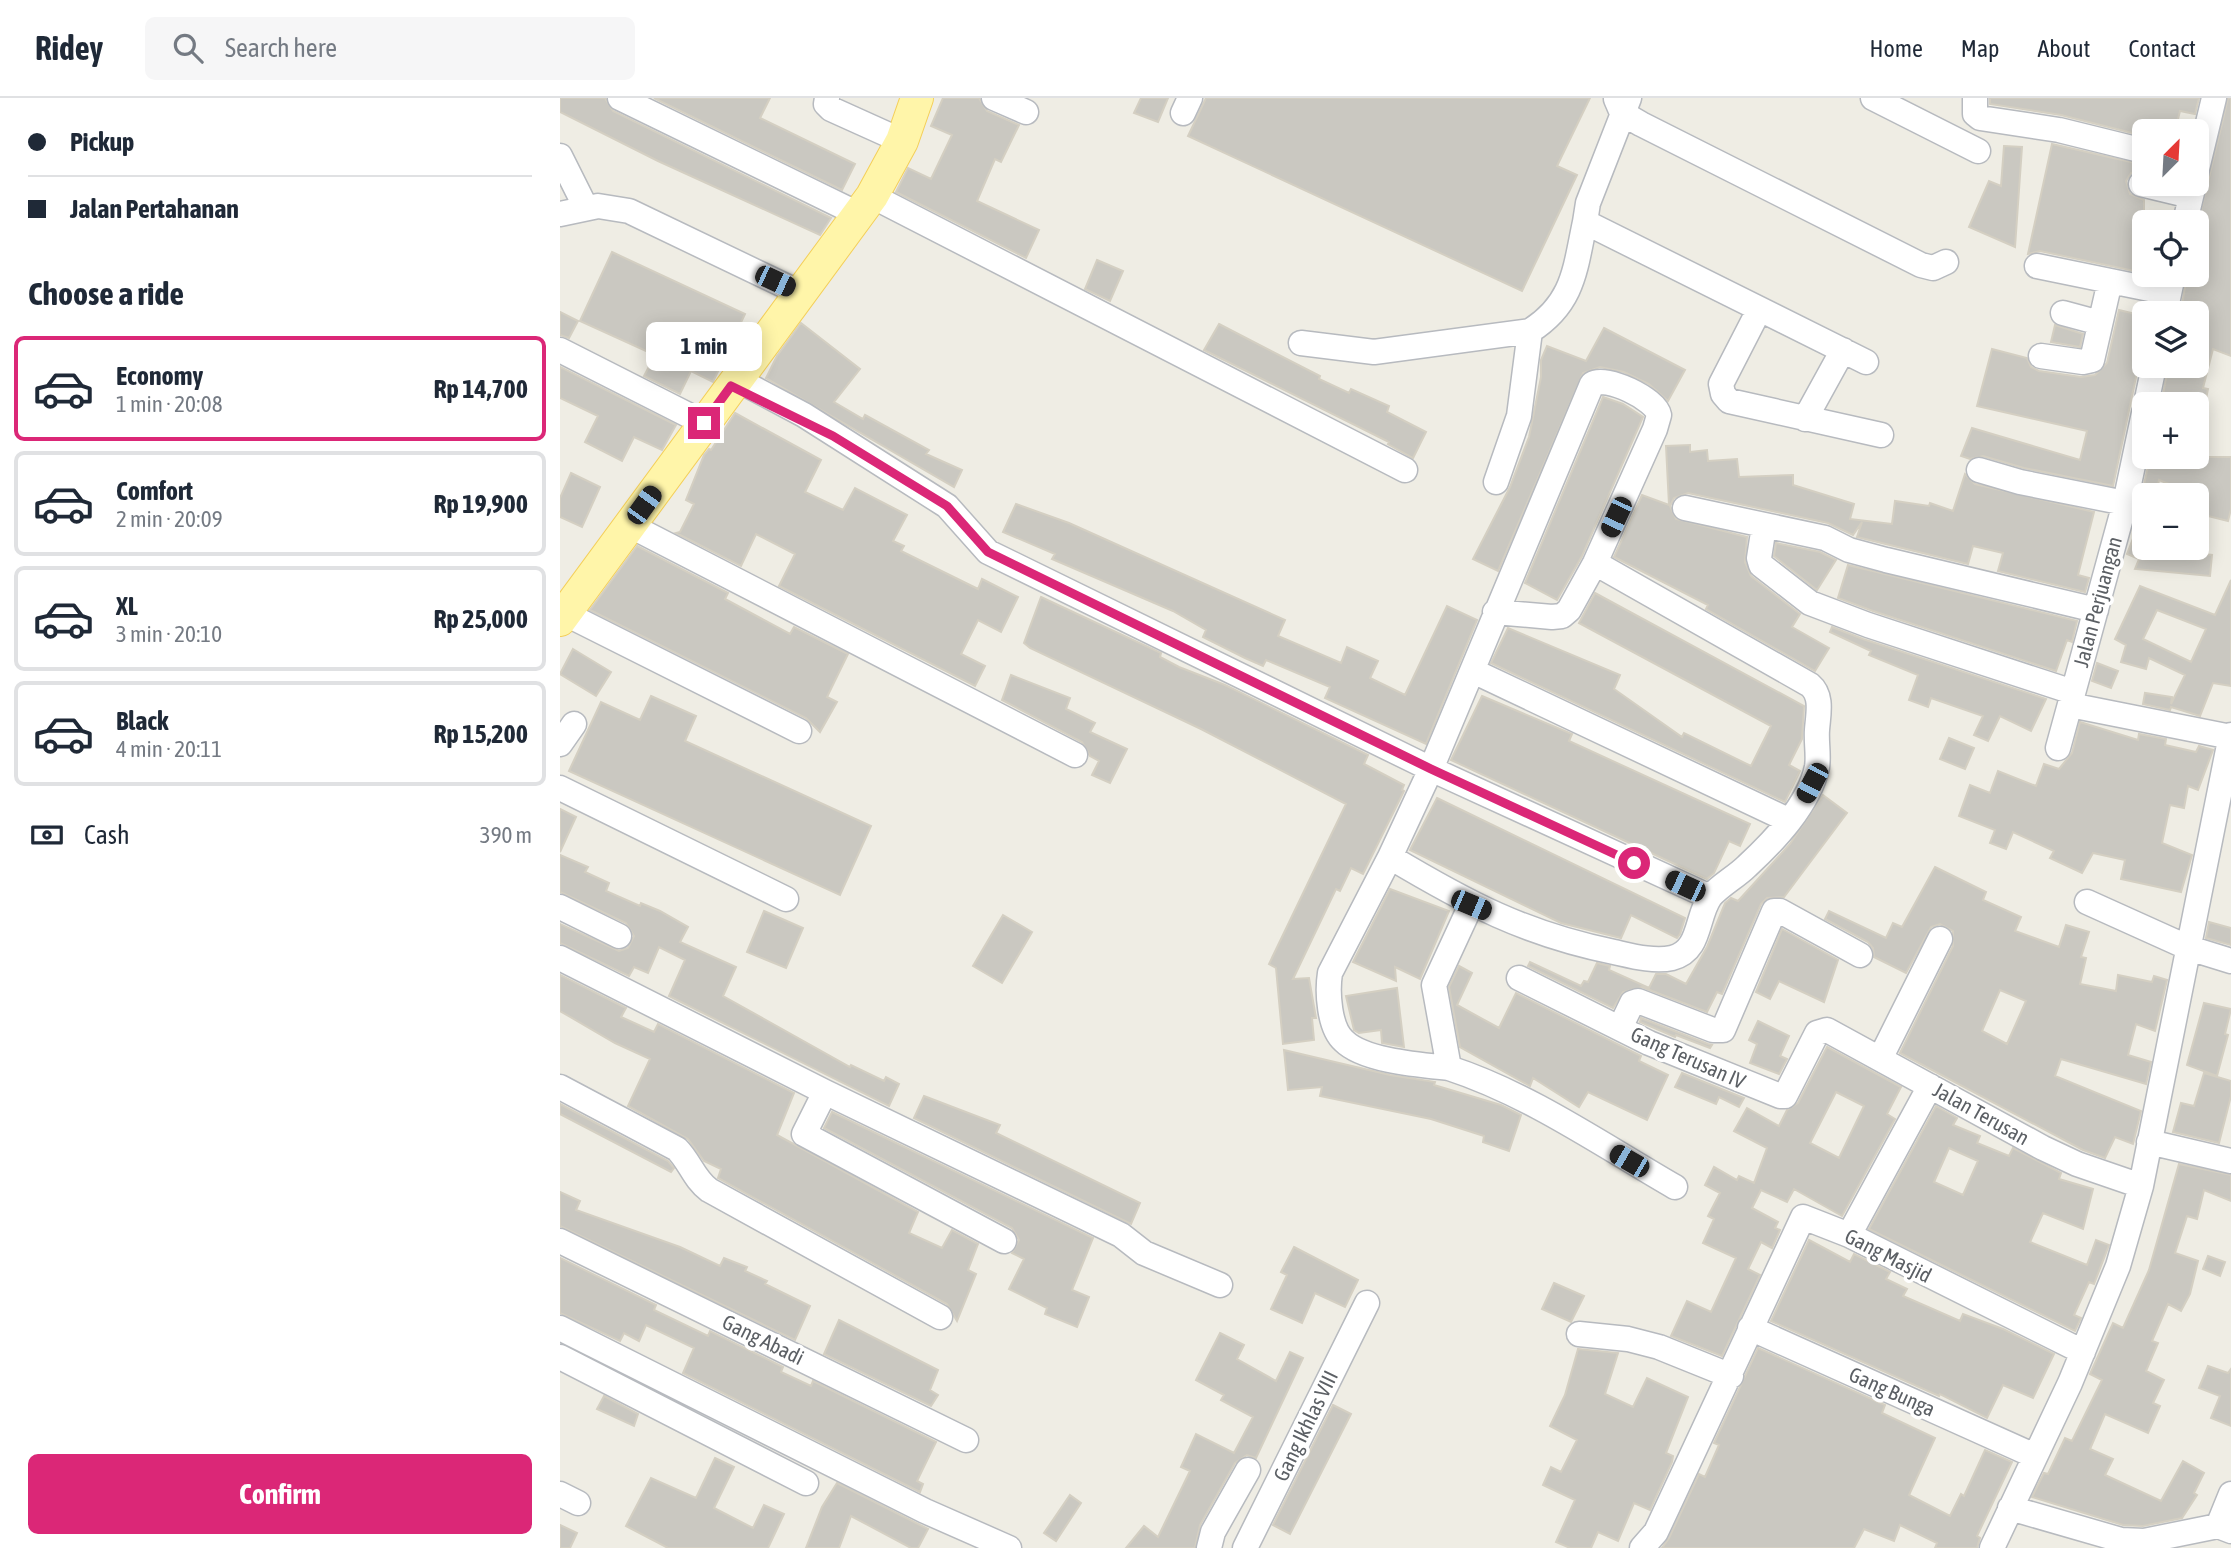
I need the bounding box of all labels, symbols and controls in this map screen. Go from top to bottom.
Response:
search box [145,17,635,80]
text: Ridey [35,29,103,67]
icon: search [169,29,207,67]
text: Search here [225,33,337,63]
text: Home [1869,35,1923,62]
text: Map [1961,35,1999,62]
text: About [2037,35,2090,62]
text: Contact [2128,35,2196,62]
north arrow [2132,119,2208,196]
map controls [2132,119,2209,560]
text: Pickup [70,127,134,157]
text: Jalan Pertahanan [70,194,239,224]
button: locate [2132,210,2209,287]
car [752,263,799,299]
text: Choose a ride [28,275,184,312]
button: layers [2132,301,2209,378]
callout: 1 min [646,322,762,370]
text: 1 min [681,333,727,359]
icon: car [32,357,95,420]
text: Economy [116,361,203,391]
text: Rp 14,700 [433,374,528,404]
text: 1 min · 20:08 [116,391,222,417]
button: + [2132,392,2209,469]
route end [688,407,720,439]
icon: car [32,472,95,535]
text: Comfort [116,476,193,506]
car [624,482,665,528]
button: − [2132,483,2209,560]
text: Rp 19,900 [433,489,528,519]
car [1598,494,1635,540]
text: 2 min · 20:09 [116,506,222,532]
street label: Jalan Perjuangan [2068,534,2126,670]
icon: car [32,587,95,650]
text: XL [116,591,138,621]
text: Rp 25,000 [433,604,528,634]
text: 3 min · 20:10 [116,621,222,647]
icon: car [32,702,95,765]
text: Black [116,706,168,736]
text: Rp 15,200 [433,719,528,749]
text: 4 min · 20:11 [116,736,222,762]
car [1793,760,1832,806]
icon: cash [28,816,66,854]
text: Cash [84,820,130,850]
text: 390 m [480,822,532,848]
route start [1618,847,1650,879]
car [1662,868,1709,904]
car [1448,887,1495,923]
street label: Gang Terusan IV [1627,1021,1750,1093]
street label: Jalan Terusan [1929,1077,2034,1149]
car [1606,1141,1653,1181]
street label: Gang Masjid [1841,1223,1936,1287]
street label: Gang Abadi [719,1309,808,1369]
street label: Gang Bunga [1846,1361,1939,1421]
street label: Gang Ikhlas VIII [1268,1366,1342,1485]
button: Confirm [28,1454,532,1534]

